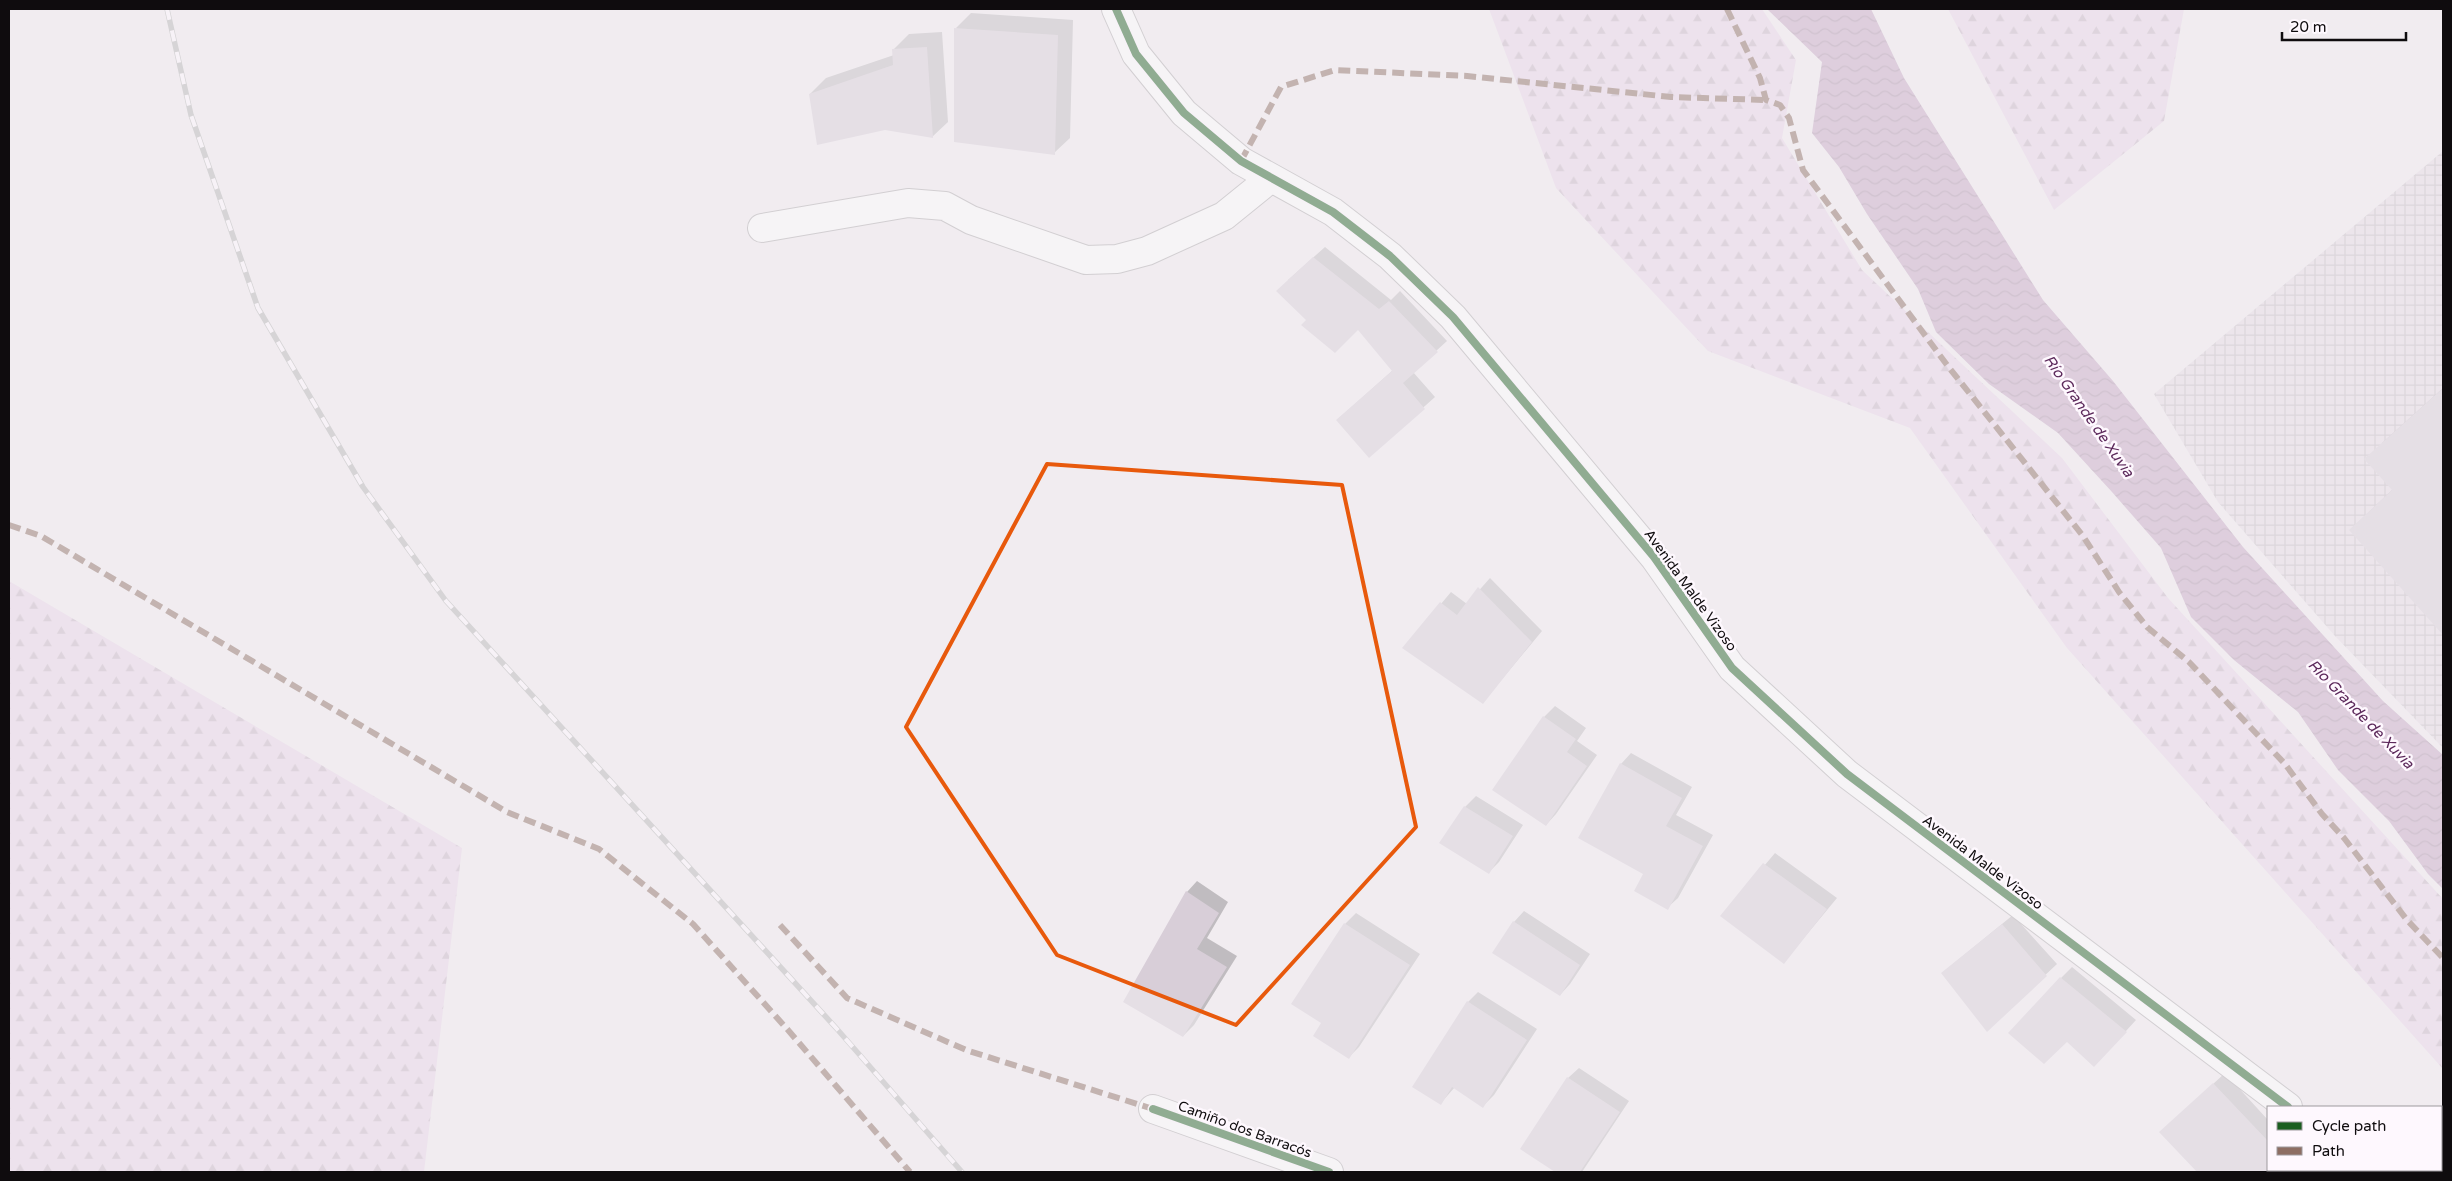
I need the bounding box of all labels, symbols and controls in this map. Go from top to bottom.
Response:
scale bar [2282,10,2406,42]
text: 20 m [2290,18,2327,36]
water label: Río Grande de Xuvia [2040,352,2138,481]
street label: Avenida Malde Vizoso [1641,526,1741,655]
water label: Río Grande de Xuvia [2304,656,2418,773]
street label: Avenida Malde Vizoso [1919,811,2046,913]
street label: Camiño dos Barracós [1176,1097,1314,1162]
legend [2267,1106,2442,1171]
text: Cycle path [2312,1117,2386,1135]
text: Path [2312,1142,2345,1160]

